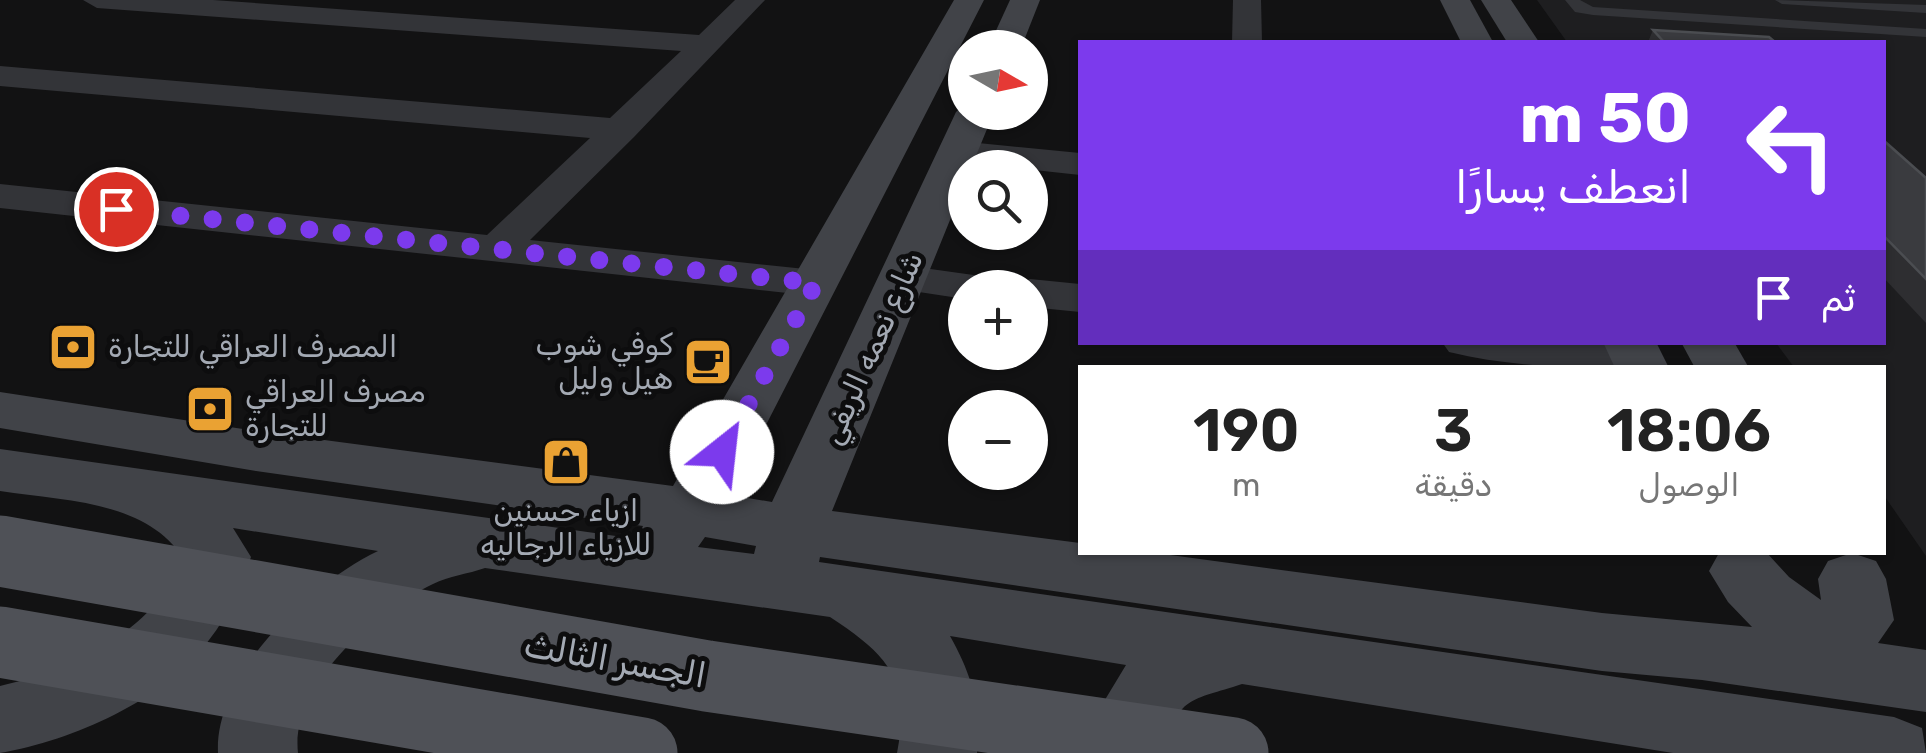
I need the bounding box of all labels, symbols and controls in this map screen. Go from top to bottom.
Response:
north arrow [948,30,1048,130]
map controls [948,30,1048,490]
text: 50 m [1519,77,1691,160]
icon: left [1726,80,1856,210]
button: search [948,150,1048,250]
text: انعطف يسارًا [1455,161,1691,214]
pin [74,167,159,252]
icon: arrive [89,182,144,237]
street label: شارع نعمه الريفي [813,246,934,452]
button: + [948,270,1048,370]
icon: arrive [1746,270,1801,325]
text: ثم [1821,275,1856,321]
bank icon: المصرف العراقي للتجارة [47,321,99,373]
place label: كوفي شوب هيل وليل [535,327,673,397]
place label: المصرف العراقي للتجارة [108,329,397,369]
cafe icon: كوفي شوب هيل وليل [682,336,734,388]
place label: مصرف العراقي للتجارة [245,374,426,444]
bank icon: مصرف العراقي للتجارة [184,383,236,435]
button: − [948,390,1048,490]
text: 190 [1193,395,1300,466]
text: 3 [1434,395,1473,466]
text: 18:06 [1607,395,1771,466]
position arrow [670,400,774,504]
shop icon: ازياء حسنين للازياء الرجاليه [540,436,592,488]
text: m [1232,466,1261,504]
text: دقيقة [1415,466,1492,504]
text: الوصول [1639,466,1739,504]
place label: ازياء حسنين للازياء الرجاليه [480,493,652,563]
street label: الجسر الثالث [521,623,709,697]

